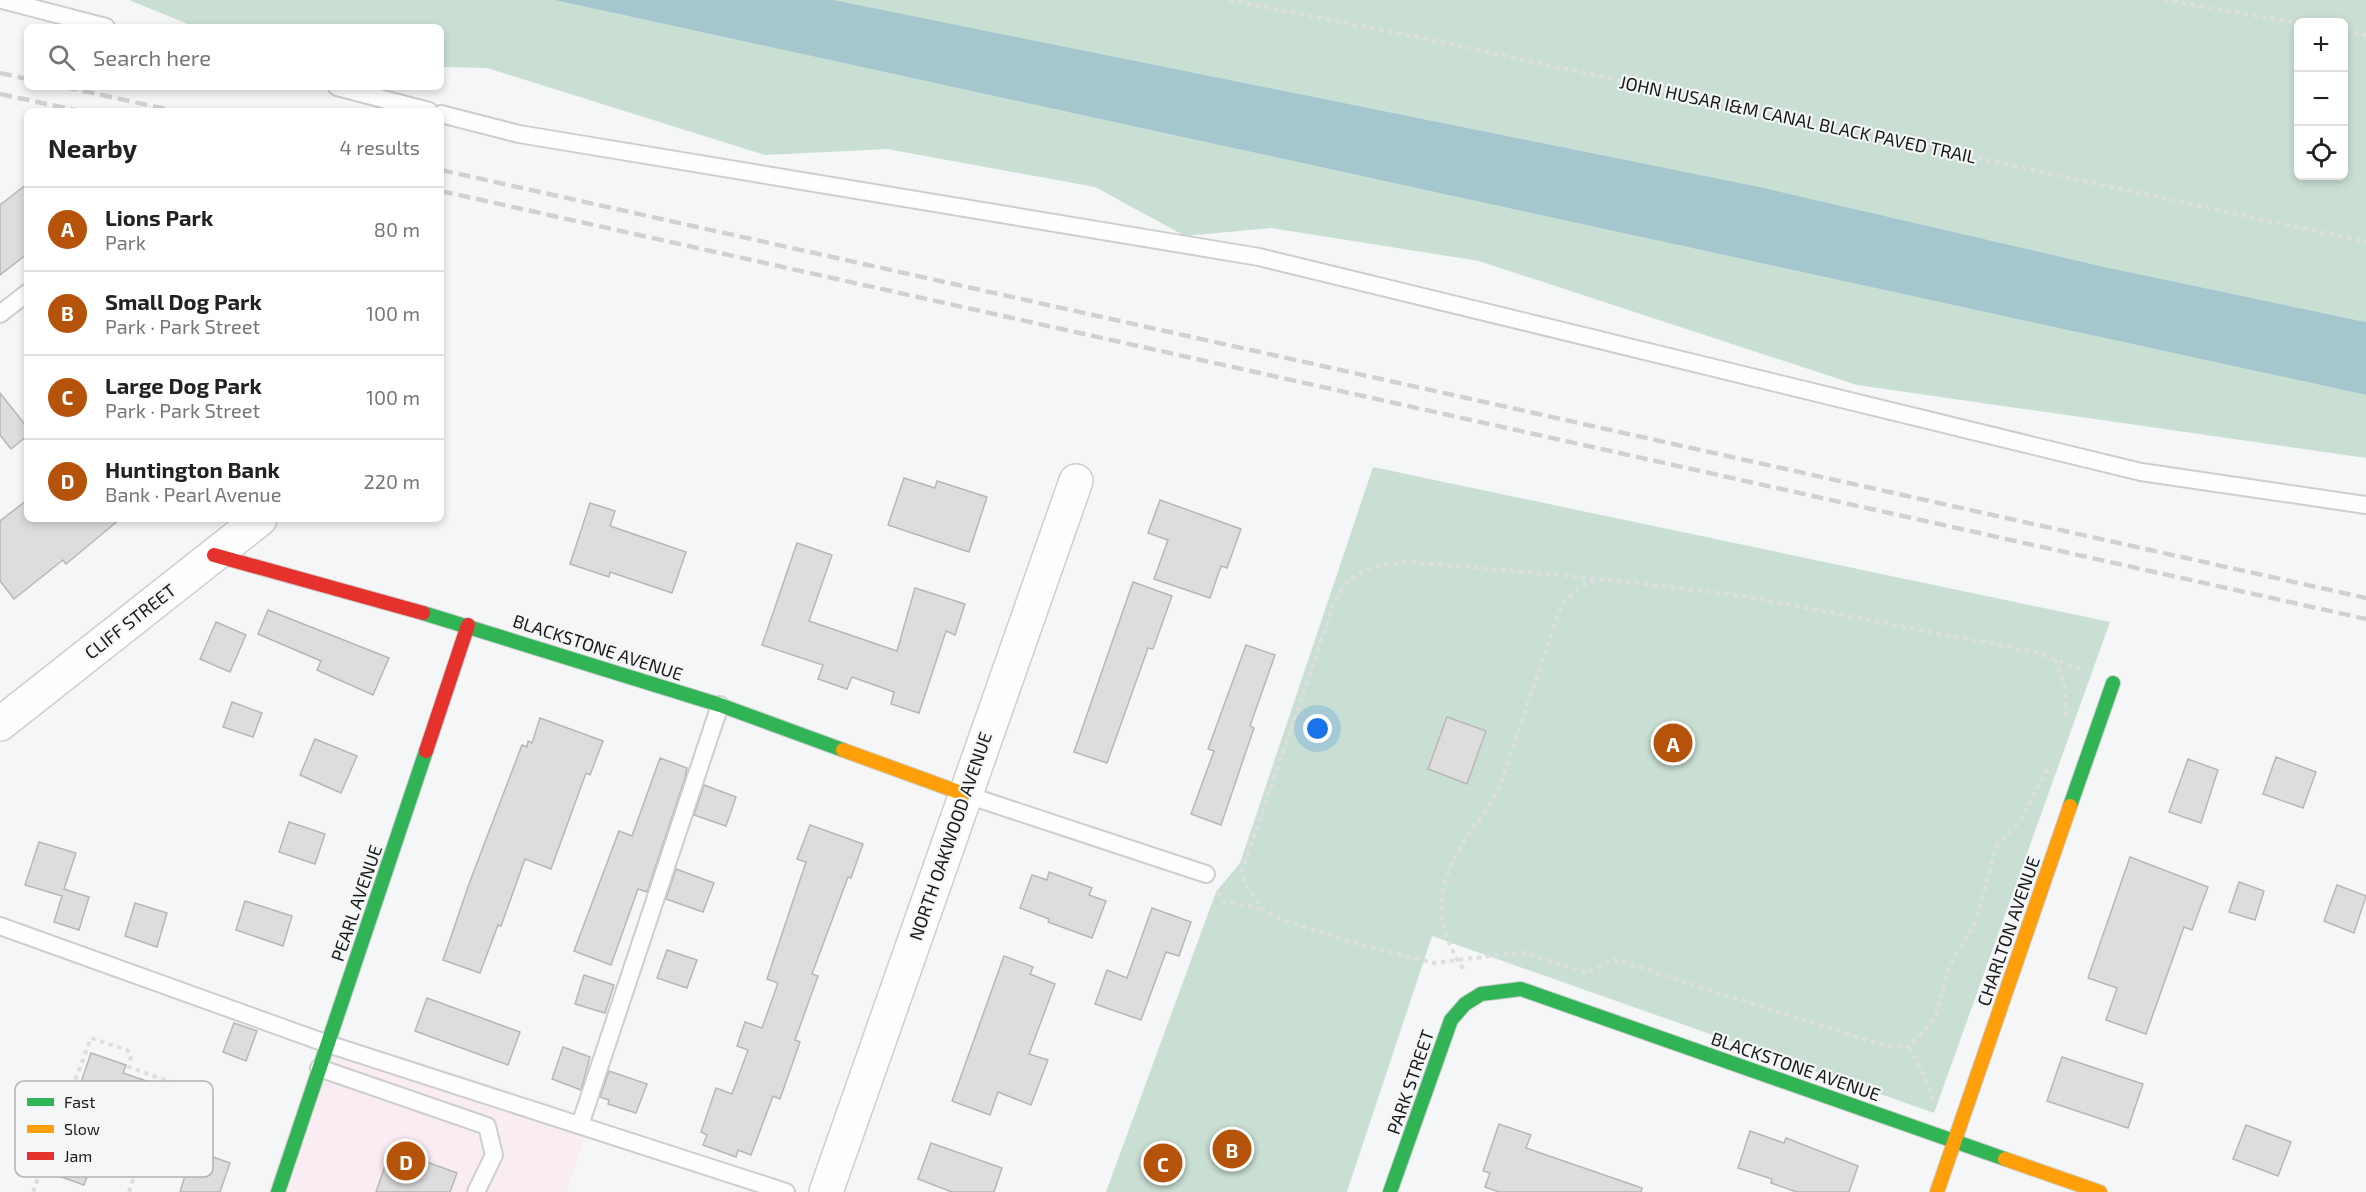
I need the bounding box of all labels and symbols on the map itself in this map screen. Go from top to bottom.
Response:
street label: JOHN HUSAR I&M CANAL BLACK PAVED TRAIL [1618,70,1978,168]
street label: CLIFF STREET [80,578,180,663]
street label: BLACKSTONE AVENUE [510,609,686,685]
your location [1303,714,1332,743]
pin: A [1654,720,1692,766]
street label: NORTH OAKWOOD AVENUE [904,729,996,943]
street label: PEARL AVENUE [326,842,386,964]
street label: CHARLTON AVENUE [1972,853,2044,1009]
street label: PARK STREET [1382,1026,1438,1137]
street label: BLACKSTONE AVENUE [1709,1027,1883,1105]
legend [15,1081,213,1177]
text: Fast [64,1092,95,1111]
text: Slow [64,1119,100,1138]
pin: B [1212,1126,1252,1172]
pin: D [386,1138,426,1184]
pin: C [1144,1140,1182,1186]
text: Jam [64,1146,92,1165]

